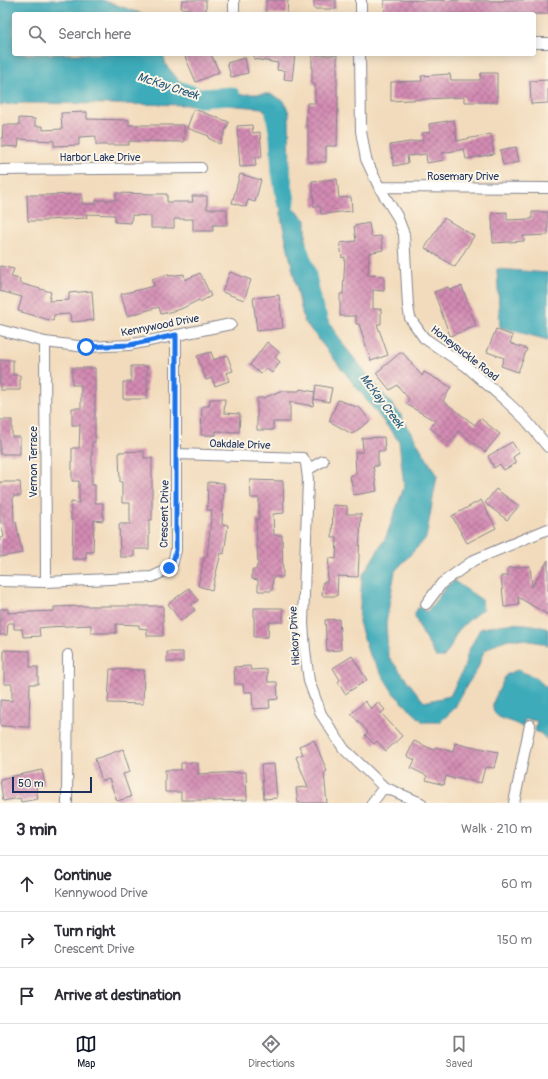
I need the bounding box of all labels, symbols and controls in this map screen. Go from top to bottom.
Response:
search box [12,12,536,56]
icon: search [26,23,48,45]
text: Search here [58,25,131,44]
water label: McKay Creek [135,70,201,104]
street label: Harbor Lake Drive [60,151,141,164]
street label: Rosemary Drive [427,170,500,183]
street label: Kennywood Drive [120,311,201,339]
street label: Honeysuckle Road [428,323,501,384]
route start [77,338,95,356]
water label: McKay Creek [356,371,407,432]
street label: Vernon Terrace [27,426,40,498]
street label: Oakdale Drive [209,437,271,452]
street label: Crescent Drive [157,479,172,548]
route end [160,559,178,577]
street label: Hickory Drive [286,605,303,666]
scale bar [12,775,92,794]
text: 50 m [18,777,44,790]
text: 3 min [16,819,57,840]
text: Walk · 210 m [461,821,532,837]
text: Continue [54,866,112,885]
icon: ahead [16,873,38,895]
text: 60 m [501,876,532,892]
text: Kennywood Drive [54,885,148,901]
text: Turn right [54,922,115,941]
icon: right [16,929,38,951]
text: 150 m [497,932,532,948]
text: Crescent Drive [54,941,134,957]
icon: arrive [16,985,38,1007]
text: Arrive at destination [54,986,181,1005]
tab: Map [75,1033,97,1070]
tab: Directions [248,1033,295,1070]
tab: Saved [445,1033,473,1070]

